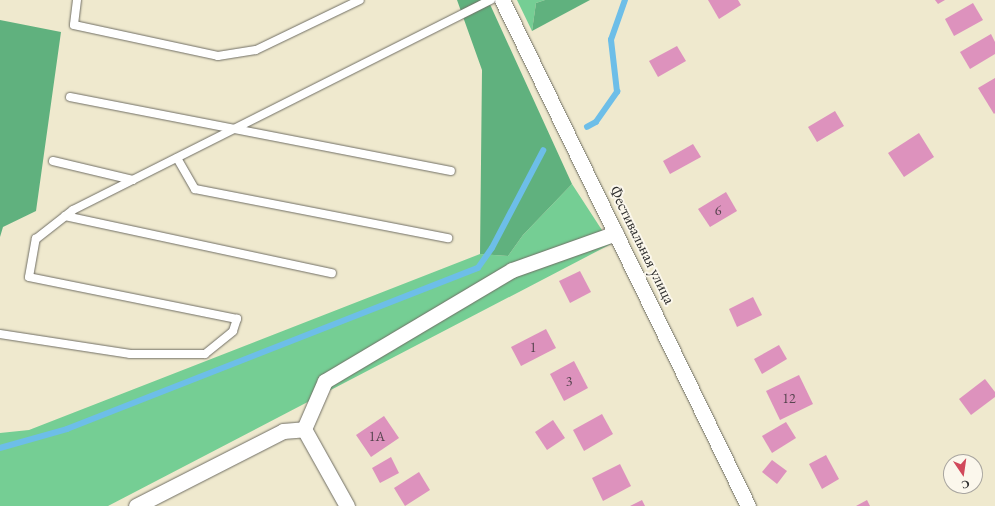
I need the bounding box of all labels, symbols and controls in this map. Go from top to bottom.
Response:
street label: Фестивальная улица [605,183,679,307]
house number: 6 [715,202,721,218]
house number: 1 [530,339,536,355]
house number: 3 [566,373,572,389]
house number: 12 [782,390,796,406]
house number: 1А [369,428,385,444]
north arrow [943,454,983,494]
text: С [960,477,971,492]

